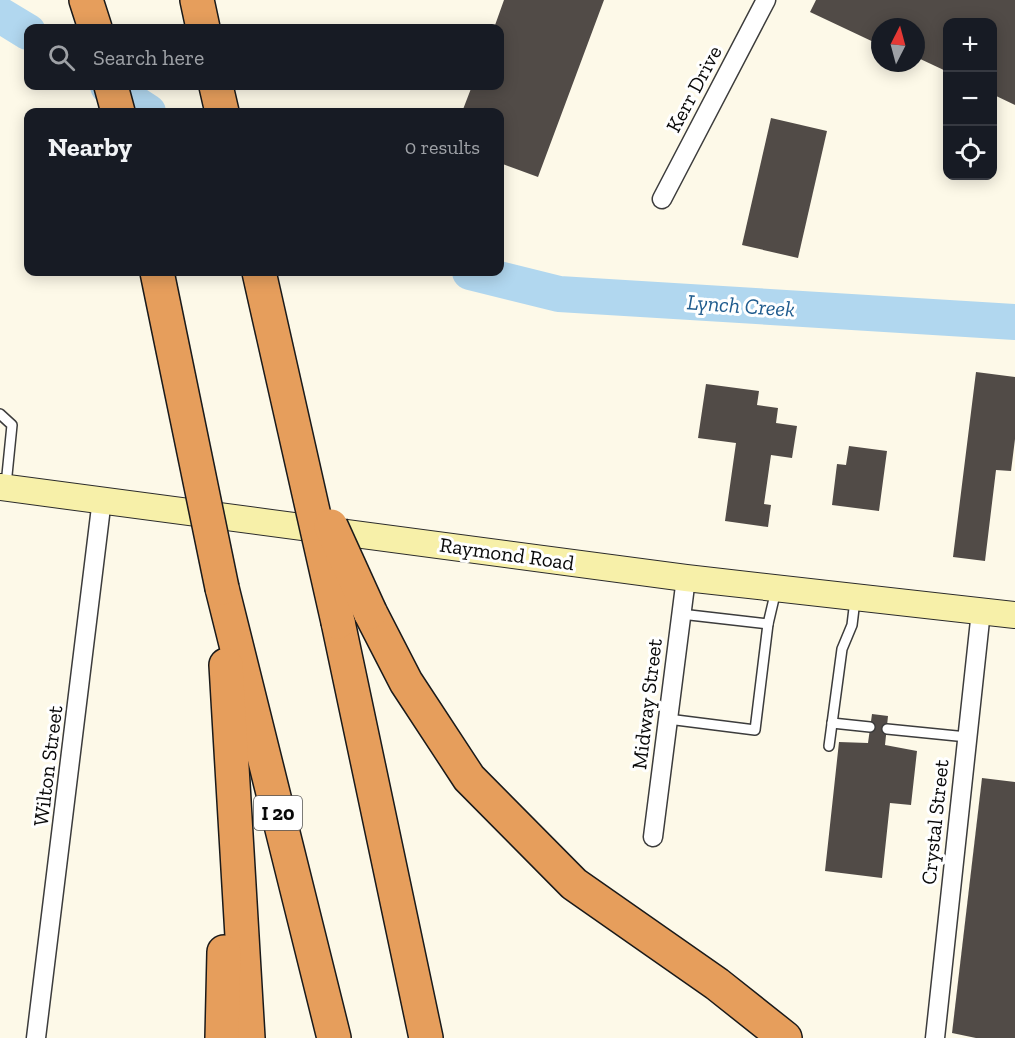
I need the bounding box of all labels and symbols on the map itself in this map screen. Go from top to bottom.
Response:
north arrow [871,18,925,72]
street label: Kerr Drive [660,41,727,136]
water label: Lynch Creek [686,288,796,323]
street label: Raymond Road [438,532,576,575]
street label: Midway Street [626,637,667,771]
street label: Wilton Street [28,704,67,828]
street label: Crystal Street [916,758,954,886]
road number: I 20 [254,796,302,830]

